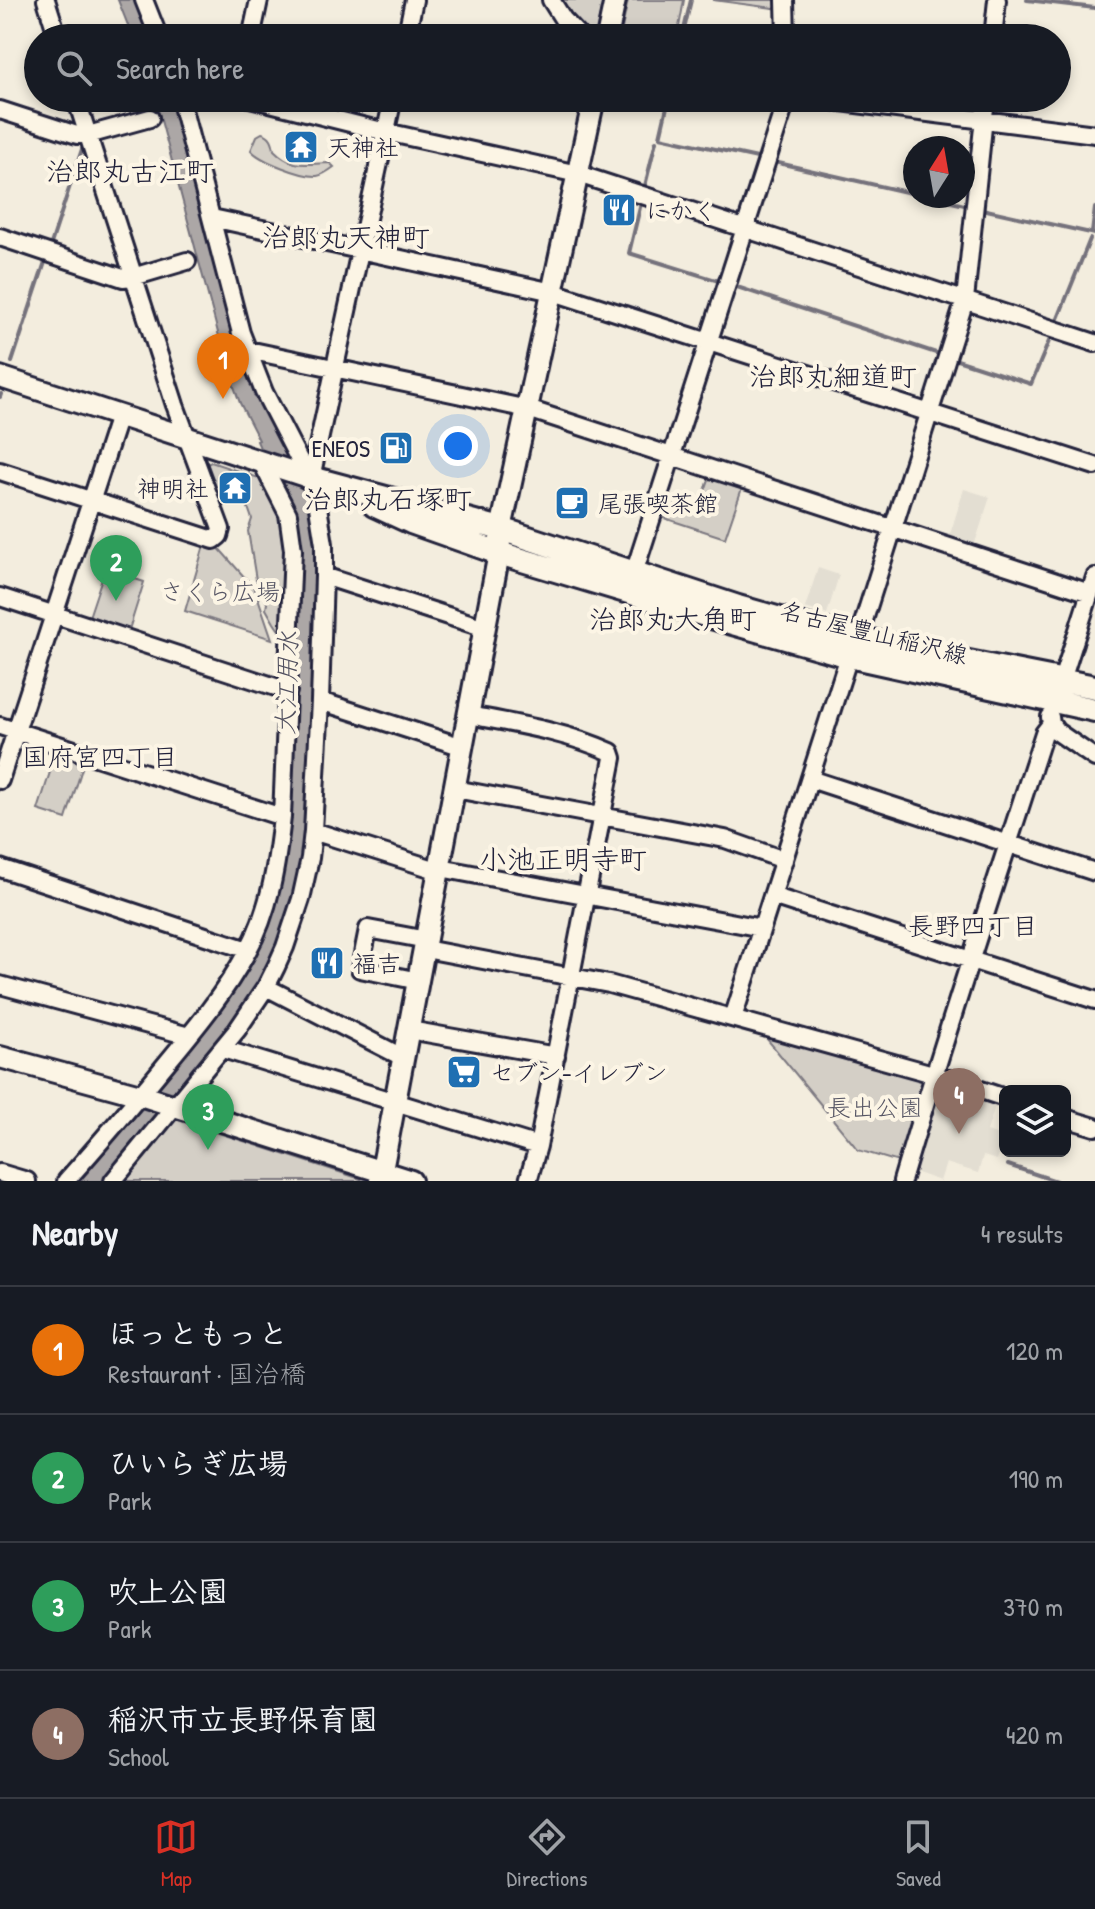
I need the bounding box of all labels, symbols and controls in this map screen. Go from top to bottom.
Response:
search box [24,24,1071,112]
icon: search [52,46,96,90]
text: Search here [116,48,244,88]
temple icon: 天神社 [282,128,320,166]
place label: 天神社 [327,131,399,163]
north arrow [903,136,975,208]
district label: 治郎丸古江町 [46,152,214,190]
restaurant icon: にかく [600,191,638,229]
place label: にかく [645,194,717,226]
district label: 治郎丸天神町 [262,218,430,256]
pin: 1 [197,333,249,399]
district label: 治郎丸細道町 [749,357,917,395]
your location [438,426,478,466]
fuel station icon: ENEOS [377,429,415,467]
place label: ENEOS [312,432,370,464]
temple icon: 神明社 [216,469,254,507]
place label: 神明社 [137,472,209,504]
district label: 治郎丸石塚町 [304,480,472,518]
cafe icon: 尾張喫茶館 [553,484,591,522]
place label: 尾張喫茶館 [598,487,718,519]
pin: 2 [90,535,142,601]
park label: さくら広場 [160,575,280,607]
street label: 名古屋豊山稲沢線 [777,593,971,671]
district label: 治郎丸大角町 [589,600,757,638]
water label: 大江用水 [267,630,305,736]
district label: 国府宮四丁目 [22,739,178,774]
district label: 小池正明寺町 [479,840,647,878]
district label: 長野四丁目 [908,908,1038,943]
restaurant icon: 福吉 [308,944,346,982]
place label: 福吉 [353,947,401,979]
supermarket icon: セブン-イレブン [445,1053,483,1091]
place label: セブン-イレブン [490,1056,668,1088]
pin: 4 [933,1068,985,1134]
pin: 3 [182,1084,234,1150]
map controls [999,1085,1071,1157]
button: layers [999,1085,1071,1157]
park label: 長出公園 [827,1091,923,1123]
text: Nearby [32,1210,118,1256]
text: 4 results [981,1216,1063,1251]
text: ほっともっと [108,1313,288,1353]
text: 1 [53,1333,63,1368]
text: 120 m [1006,1333,1063,1368]
text: Restaurant · 国治橋 [108,1356,306,1391]
text: ひいらぎ広場 [108,1443,288,1483]
text: 2 [52,1461,64,1496]
text: 190 m [1009,1461,1063,1496]
text: Park [108,1483,152,1518]
text: 吹上公園 [108,1571,228,1611]
text: 3 [52,1589,64,1624]
text: 370 m [1003,1589,1063,1624]
text: Park [108,1611,152,1646]
text: 稲沢市立長野保育園 [108,1699,378,1739]
text: 4 [53,1717,63,1752]
text: 420 m [1006,1717,1063,1752]
text: School [108,1739,169,1774]
tab: Map [154,1815,198,1893]
tab: Directions [507,1815,588,1893]
tab: Saved [896,1815,941,1893]

